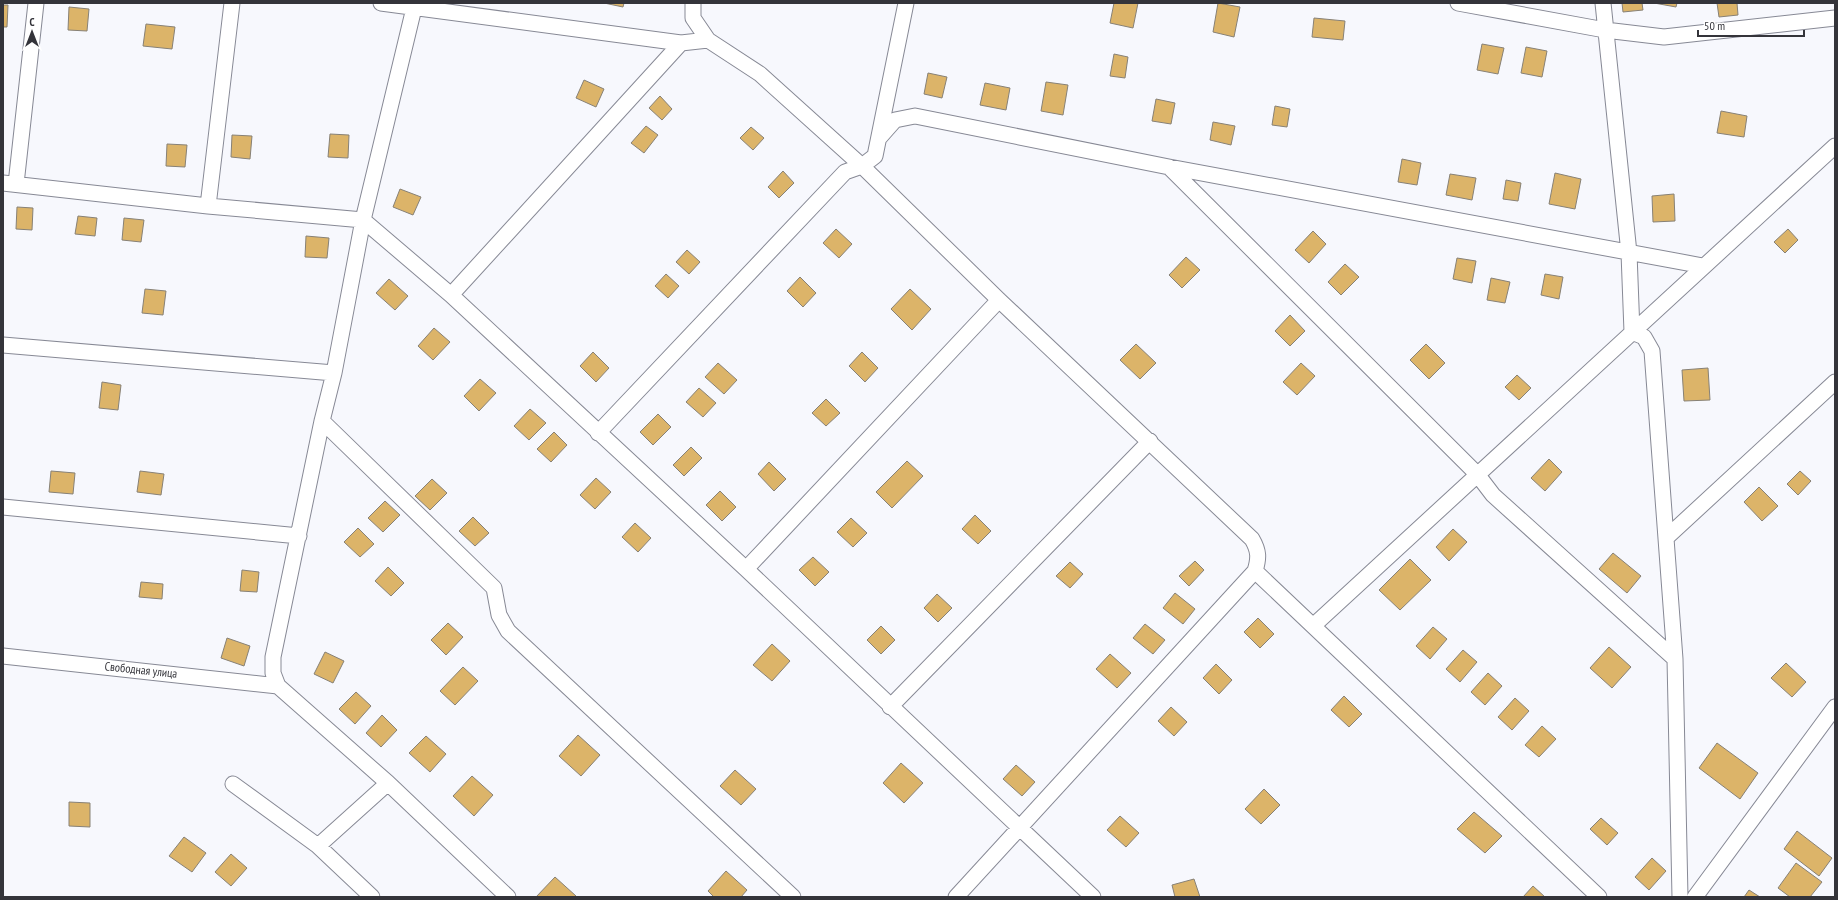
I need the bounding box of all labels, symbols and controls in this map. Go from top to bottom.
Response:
north arrow [12,12,52,52]
scale bar [1698,12,1804,38]
text: С [29,15,35,29]
text: 50 m [1704,18,1725,33]
street label: Свободная улица [104,658,178,681]

